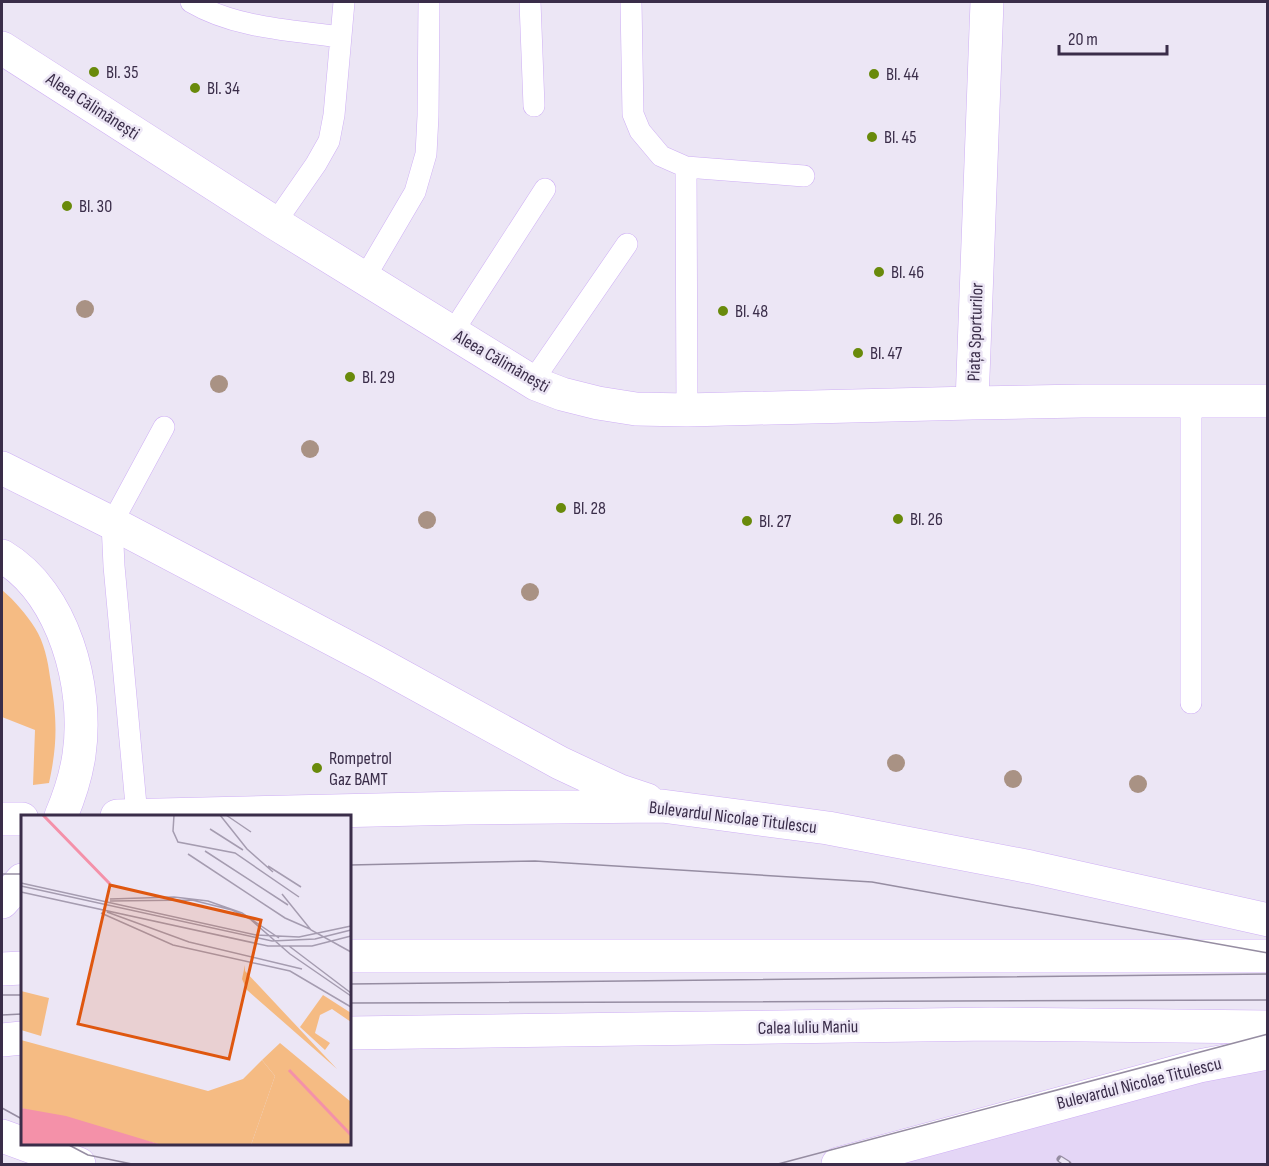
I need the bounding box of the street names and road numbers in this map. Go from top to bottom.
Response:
street label: Aleea Călimănești [41,68,143,144]
street label: Piața Sporturilor [963,282,988,382]
street label: Aleea Călimănești [449,325,553,397]
street label: Bulevardul Nicolae Titulescu [648,797,818,838]
street label: Calea Iuliu Maniu [758,1016,858,1039]
street label: Bulevardul Nicolae Titulescu [1055,1053,1223,1114]

